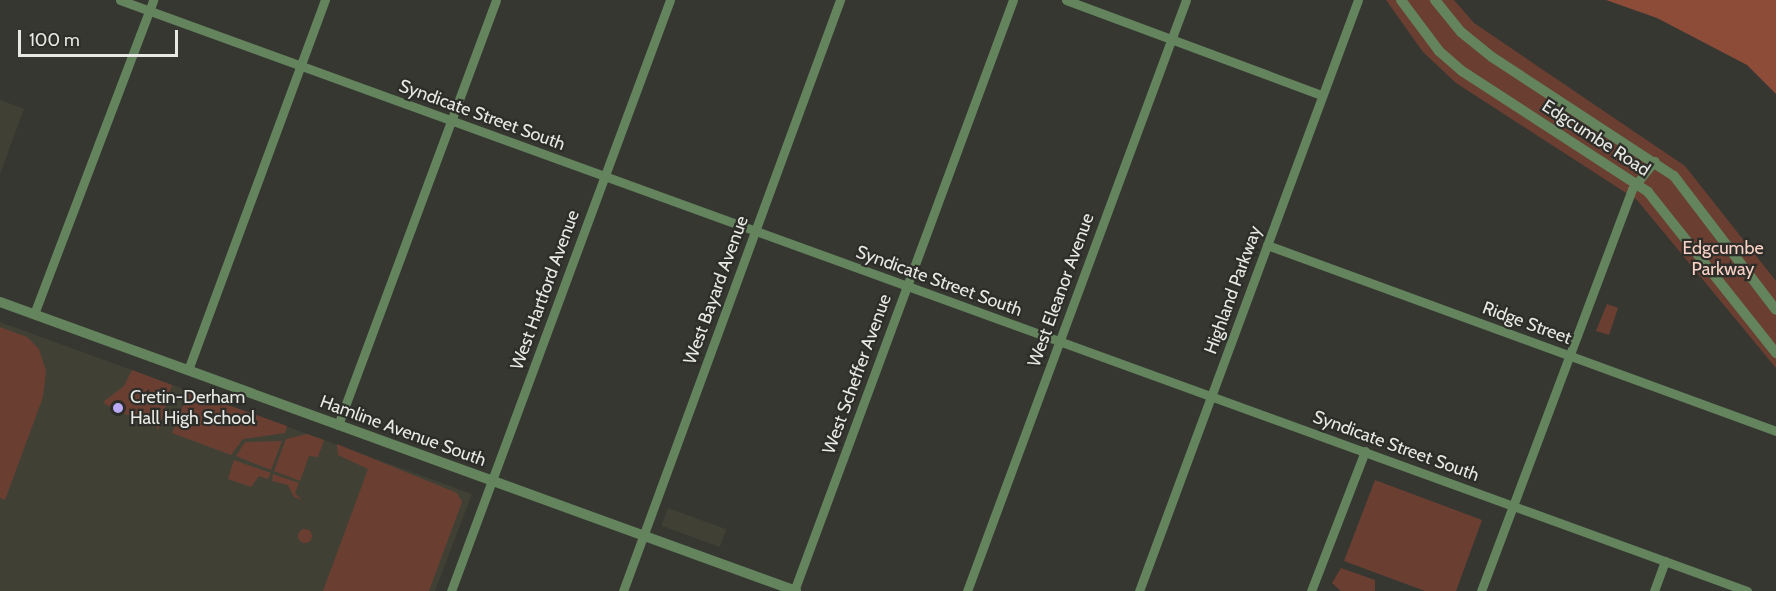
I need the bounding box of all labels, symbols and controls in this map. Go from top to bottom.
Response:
scale bar [21,18,182,56]
text: 100 m [29,29,80,51]
street label: Syndicate Street South [396,75,568,155]
street label: Edgcumbe Road [1538,95,1654,181]
street label: West Hartford Avenue [506,207,584,373]
street label: West Eleanor Avenue [1023,210,1099,370]
street label: West Bayard Avenue [679,213,753,367]
street label: Highland Parkway [1200,223,1266,357]
park label: Edgcumbe Parkway [1682,238,1764,280]
street label: Syndicate Street South [853,241,1025,321]
street label: West Scheffer Avenue [818,291,896,457]
street label: Ridge Street [1480,297,1574,349]
place label: Cretin-Derham Hall High School [130,387,255,430]
street label: Hamline Avenue South [317,391,489,471]
marker: Cretin-Derham Hall High School [111,401,125,415]
street label: Syndicate Street South [1310,406,1482,486]

